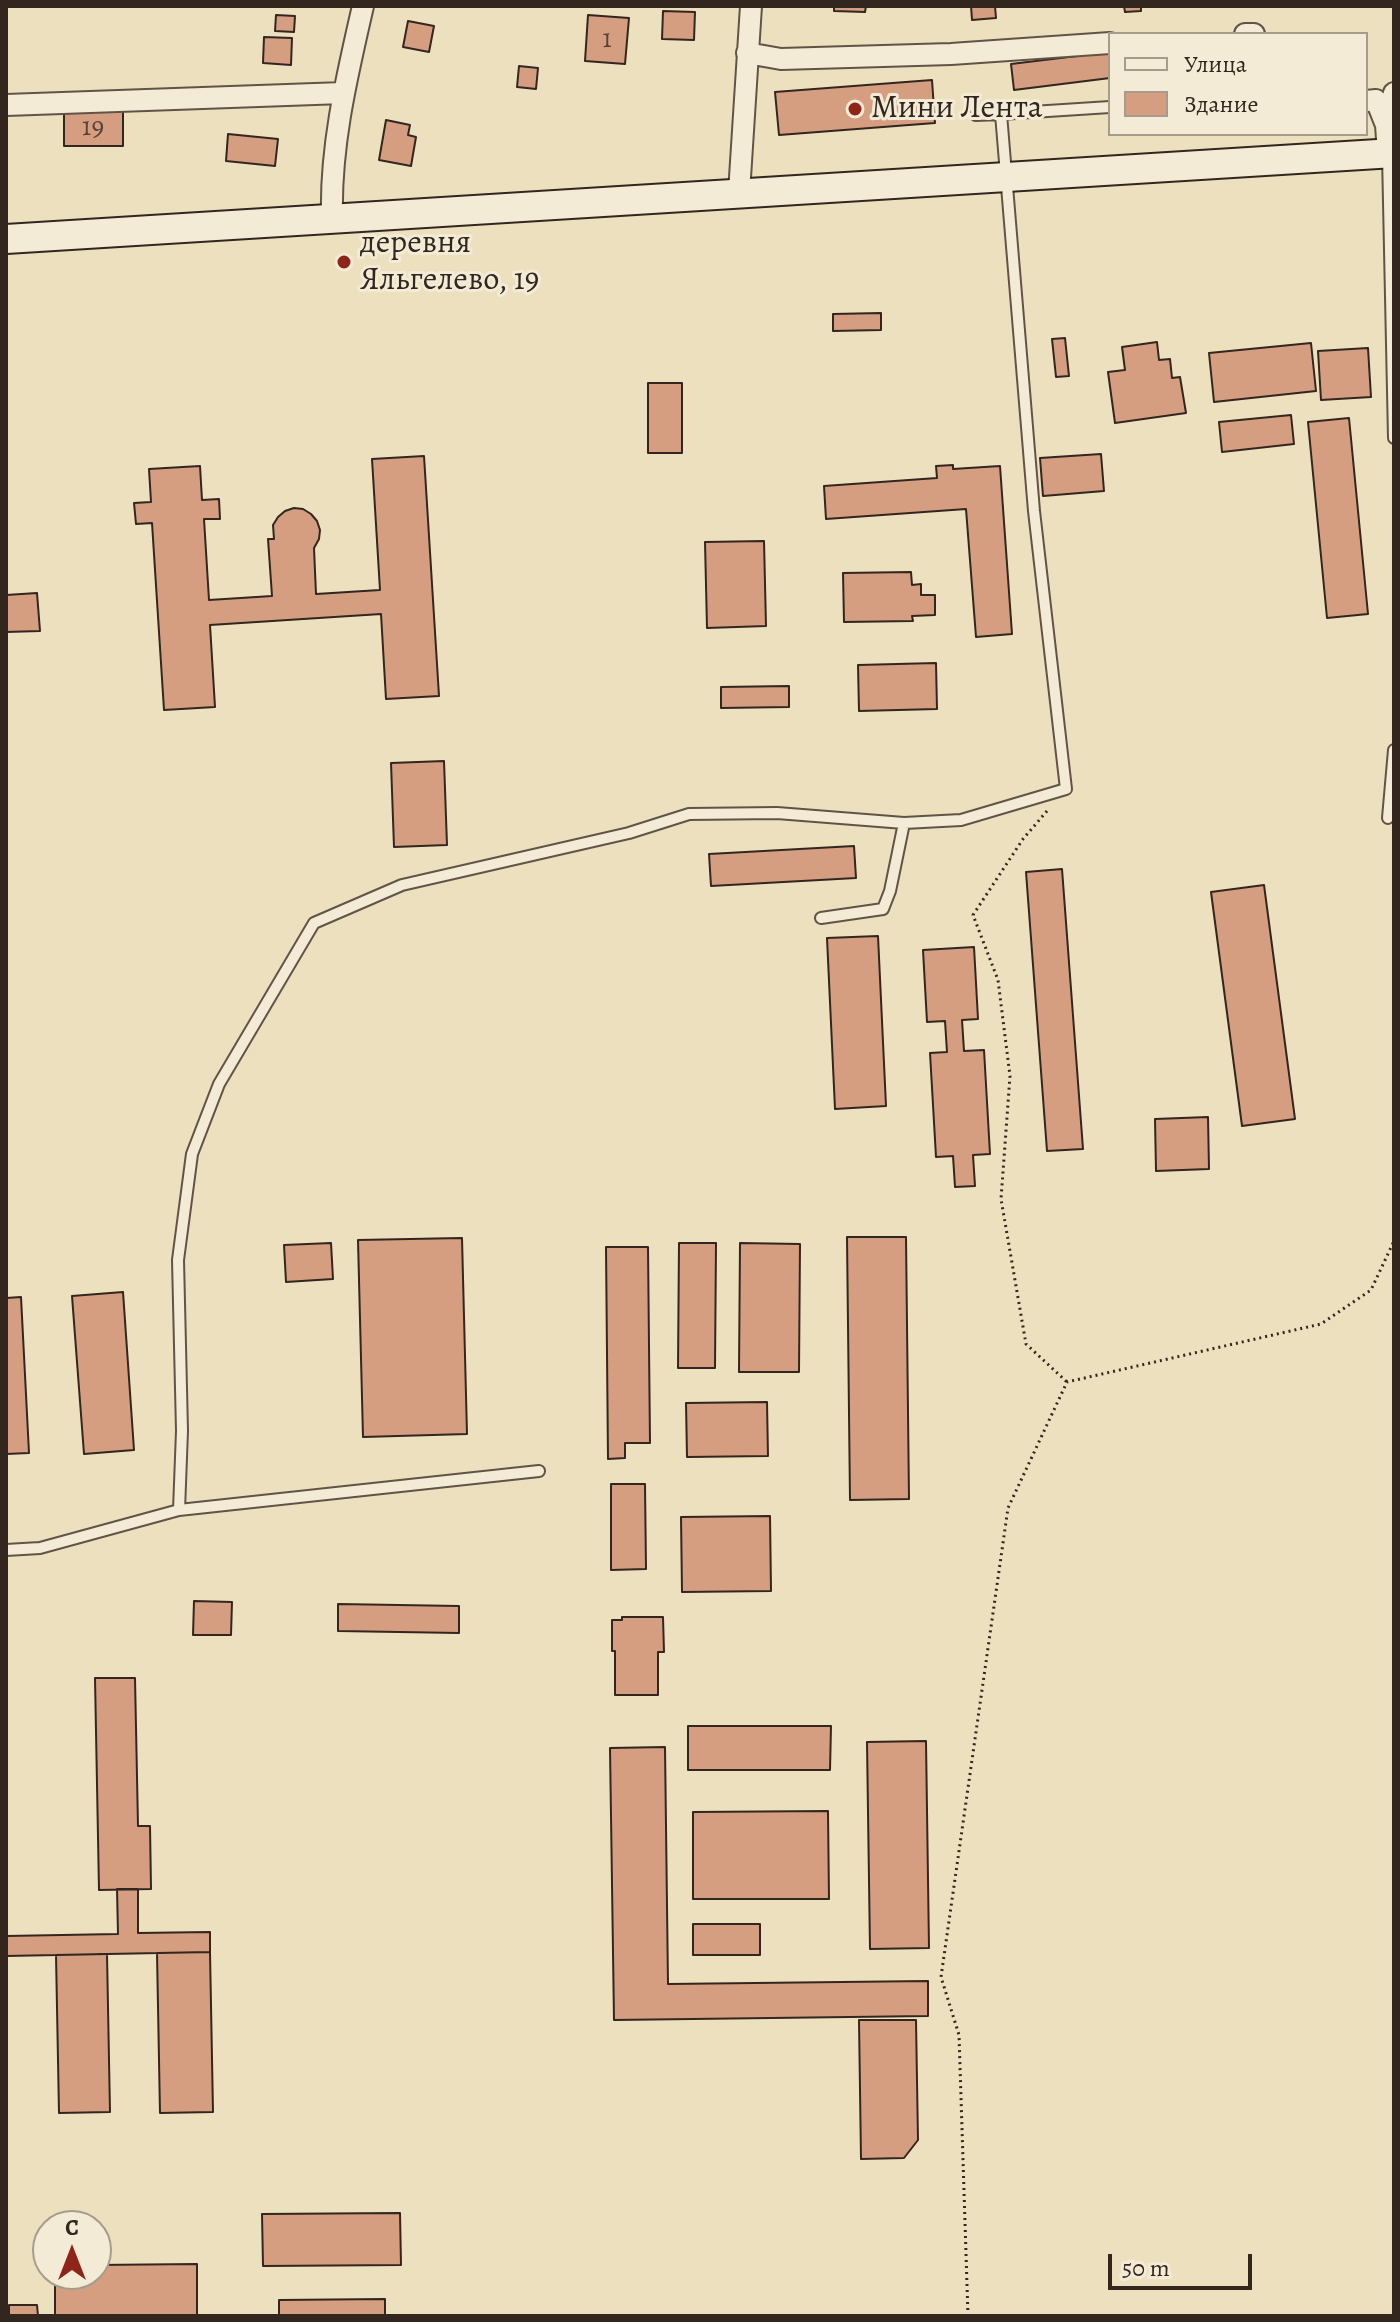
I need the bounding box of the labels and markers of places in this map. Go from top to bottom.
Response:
place label: Мини Лента [871,90,1043,128]
marker: Мини Лента [846,100,864,118]
place label: деревня Яльгелево, 19 [360,225,539,300]
marker: деревня Яльгелево, 19 [335,253,353,271]

